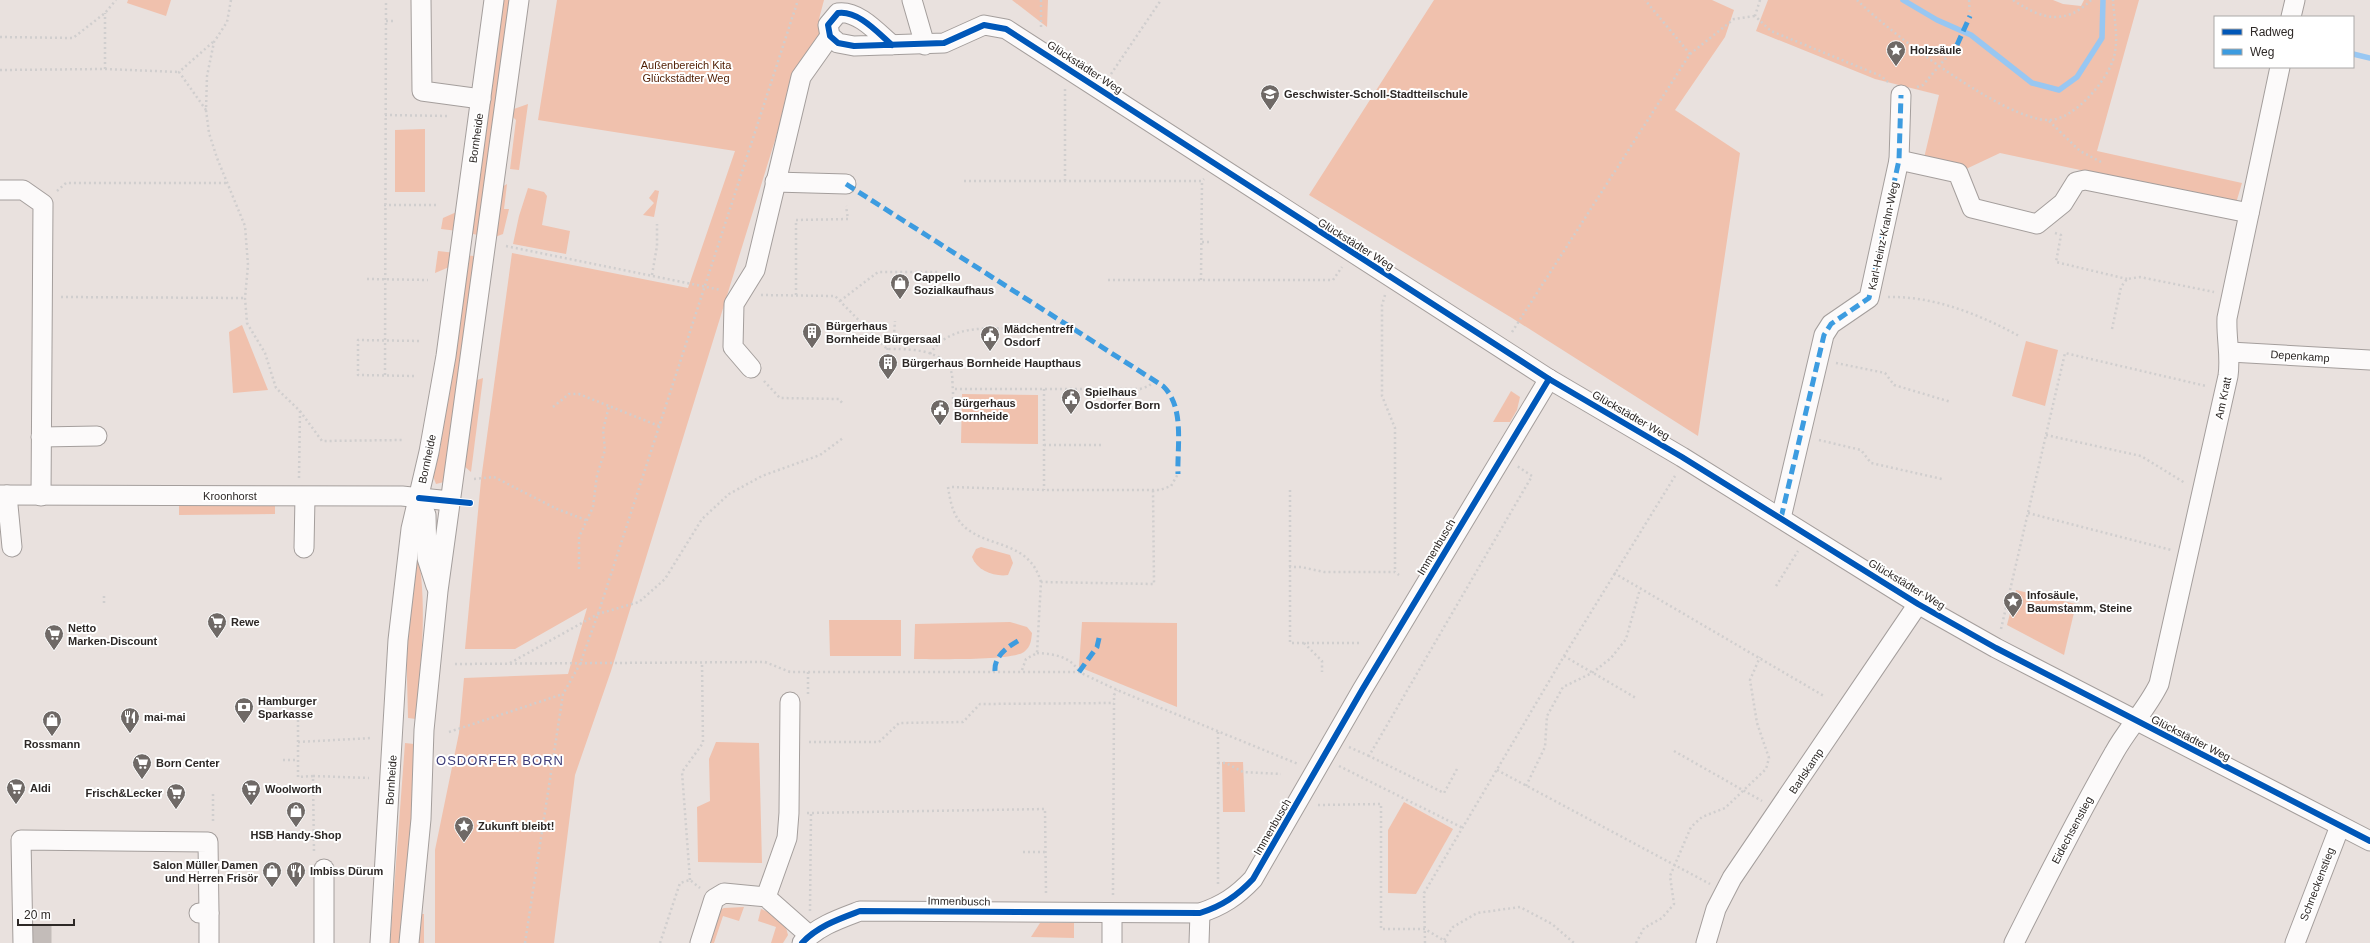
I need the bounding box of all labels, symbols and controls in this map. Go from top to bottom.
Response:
legend [2214,16,2354,68]
text: Radweg [2250,25,2294,39]
street label: Glückstädter Weg [1045,38,1125,96]
place icon: Holzsäule [1885,39,1907,67]
place label: Holzsäule [1910,44,1961,56]
text: Weg [2250,45,2274,59]
park label: Außenbereich Kita Glückstädter Weg [641,59,732,84]
school or university icon: Geschwister-Scholl-Stadtteilschule [1259,83,1281,111]
place label: Geschwister-Scholl-Stadtteilschule [1284,88,1468,100]
street label: Bornheide [467,112,485,164]
street label: Karl-Heinz-Krahn-Weg [1866,181,1900,291]
street label: Glückstädter Weg [1316,216,1396,272]
place label: Cappello Sozialkaufhaus [914,271,994,296]
shop icon: Cappello Sozialkaufhaus [889,272,911,300]
place label: Bürgerhaus Bornheide Bürgersaal [826,320,941,345]
building icon: Bürgerhaus Bornheide Bürgersaal [801,321,823,349]
place label: Mädchentreff Osdorf [1004,323,1073,348]
public building icon: Mädchentreff Osdorf [979,324,1001,352]
street label: Depenkamp [2270,348,2330,364]
building icon: Bürgerhaus Bornheide Haupthaus [877,352,899,380]
place label: Bürgerhaus Bornheide Haupthaus [902,357,1081,369]
street label: Am Kratt [2213,376,2233,420]
place label: Spielhaus Osdorfer Born [1085,386,1160,411]
public building icon: Spielhaus Osdorfer Born [1060,387,1082,415]
street label: Glückstädter Weg [1590,388,1672,442]
place label: Bürgerhaus Bornheide [954,397,1016,422]
public building icon: Bürgerhaus Bornheide [929,398,951,426]
street label: Bornheide [416,433,438,485]
street label: Kroonhorst [203,490,257,502]
street label: Immenbusch [1415,517,1457,577]
street label: Glückstädter Weg [1867,556,1947,612]
place label: Infosäule, Baumstamm, Steine [2027,589,2132,614]
place icon: Infosäule, Baumstamm, Steine [2002,590,2024,618]
supermarket icon: Rewe [206,611,228,639]
place label: Rewe [231,616,260,628]
place label: Netto Marken-Discount [68,622,158,647]
supermarket icon: Netto Marken-Discount [43,623,65,651]
place label: Hamburger Sparkasse [258,695,317,720]
bank icon: Hamburger Sparkasse [233,696,255,724]
restaurant icon: mai-mai [119,706,141,734]
shop icon: Rossmann [41,709,63,737]
place label: mai-mai [144,711,186,723]
street label: Glückstädter Weg [2149,713,2233,763]
place label: Rossmann [24,738,80,750]
street label: Barlskamp [1786,746,1826,796]
supermarket icon: Born Center [131,752,153,780]
district label: OSDORFER BORN [436,753,564,768]
street label: Bornheide [383,755,399,805]
place label: Born Center [156,757,220,769]
supermarket icon: Aldi [5,777,27,805]
supermarket icon: Woolworth [240,778,262,806]
place label: Aldi [30,782,51,794]
supermarket icon: Frisch&Lecker [165,782,187,810]
place label: Woolworth [265,783,322,795]
place label: Frisch&Lecker [86,787,163,799]
street label: Eidechsenstieg [2049,794,2095,866]
street label: Immenbusch [1251,797,1293,857]
shop icon: HSB Handy-Shop [285,800,307,828]
place icon: Zukunft bleibt! [453,815,475,843]
place label: Zukunft bleibt! [478,820,554,832]
place label: HSB Handy-Shop [250,829,342,841]
street label: Schneckenstieg [2297,846,2337,922]
place label: Salon Müller Damen und Herren Frisör [153,859,259,884]
shop icon: Salon Müller Damen und Herren Frisör [261,860,283,888]
restaurant icon: Imbiss Dürum [285,860,307,888]
place label: Imbiss Dürum [310,865,384,877]
street label: Immenbusch [927,894,991,908]
scale bar [18,901,74,927]
text: 20 m [24,908,51,922]

